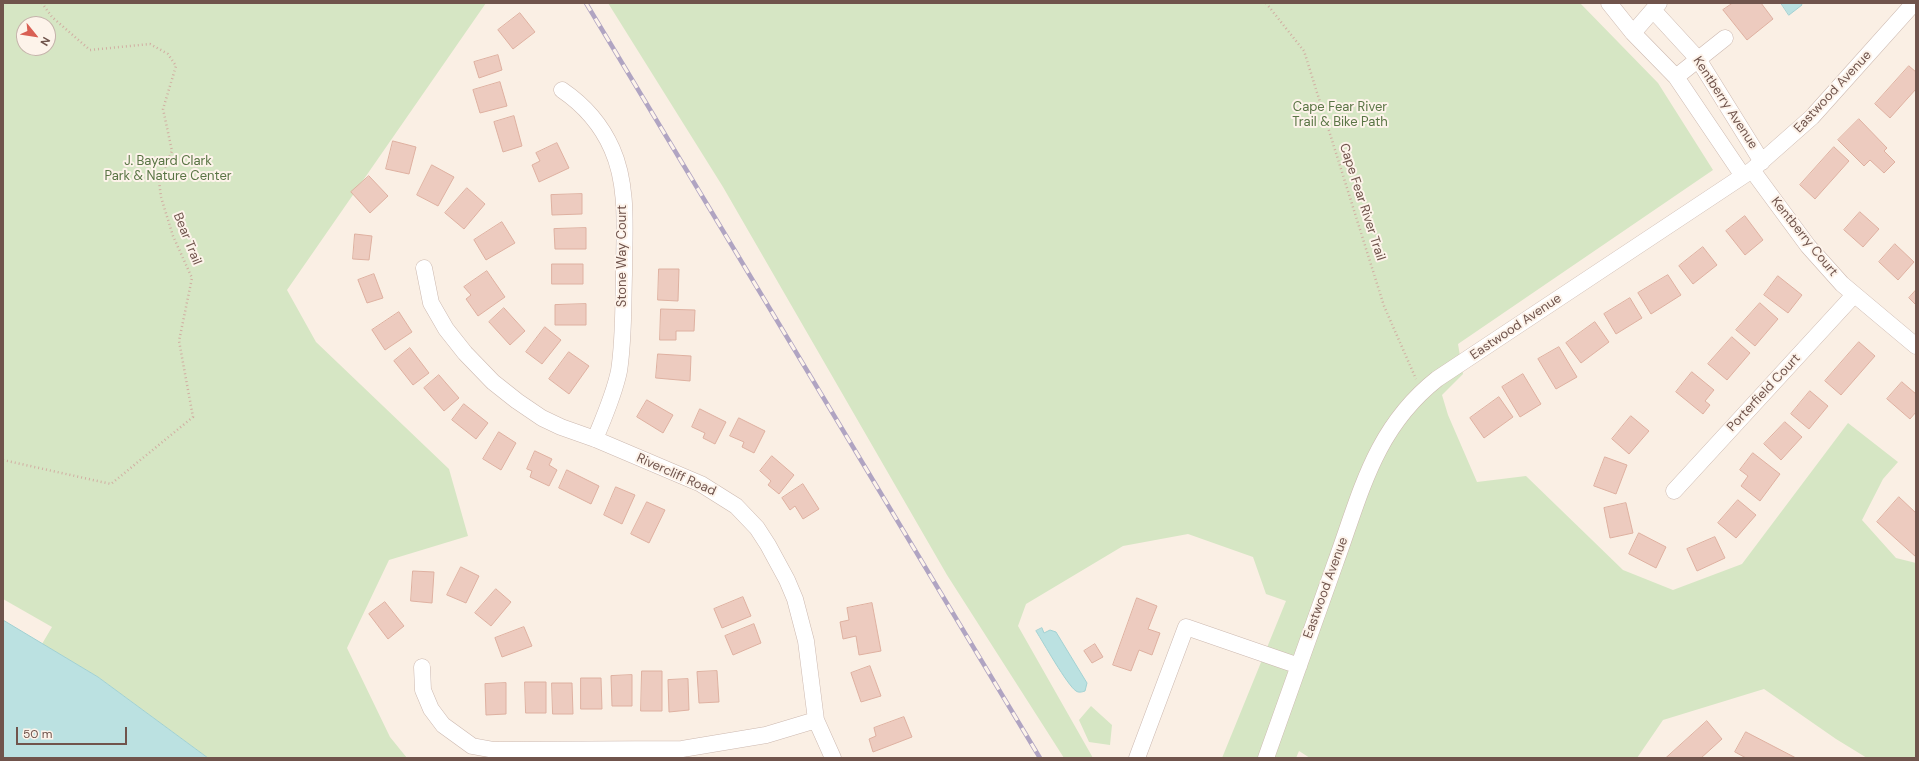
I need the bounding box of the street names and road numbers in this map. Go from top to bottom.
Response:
street label: Eastwood Avenue [1791,48,1875,136]
street label: Kentberry Avenue [1689,54,1761,152]
street label: Cape Fear River Trail [1336,141,1388,263]
street label: Kentberry Court [1767,194,1841,280]
street label: Stone Way Court [615,205,631,307]
street label: Bear Trail [169,211,205,267]
street label: Eastwood Avenue [1467,291,1565,363]
street label: Porterfield Court [1724,351,1804,435]
street label: Rivercliff Road [634,451,718,499]
street label: Eastwood Avenue [1300,535,1352,641]

